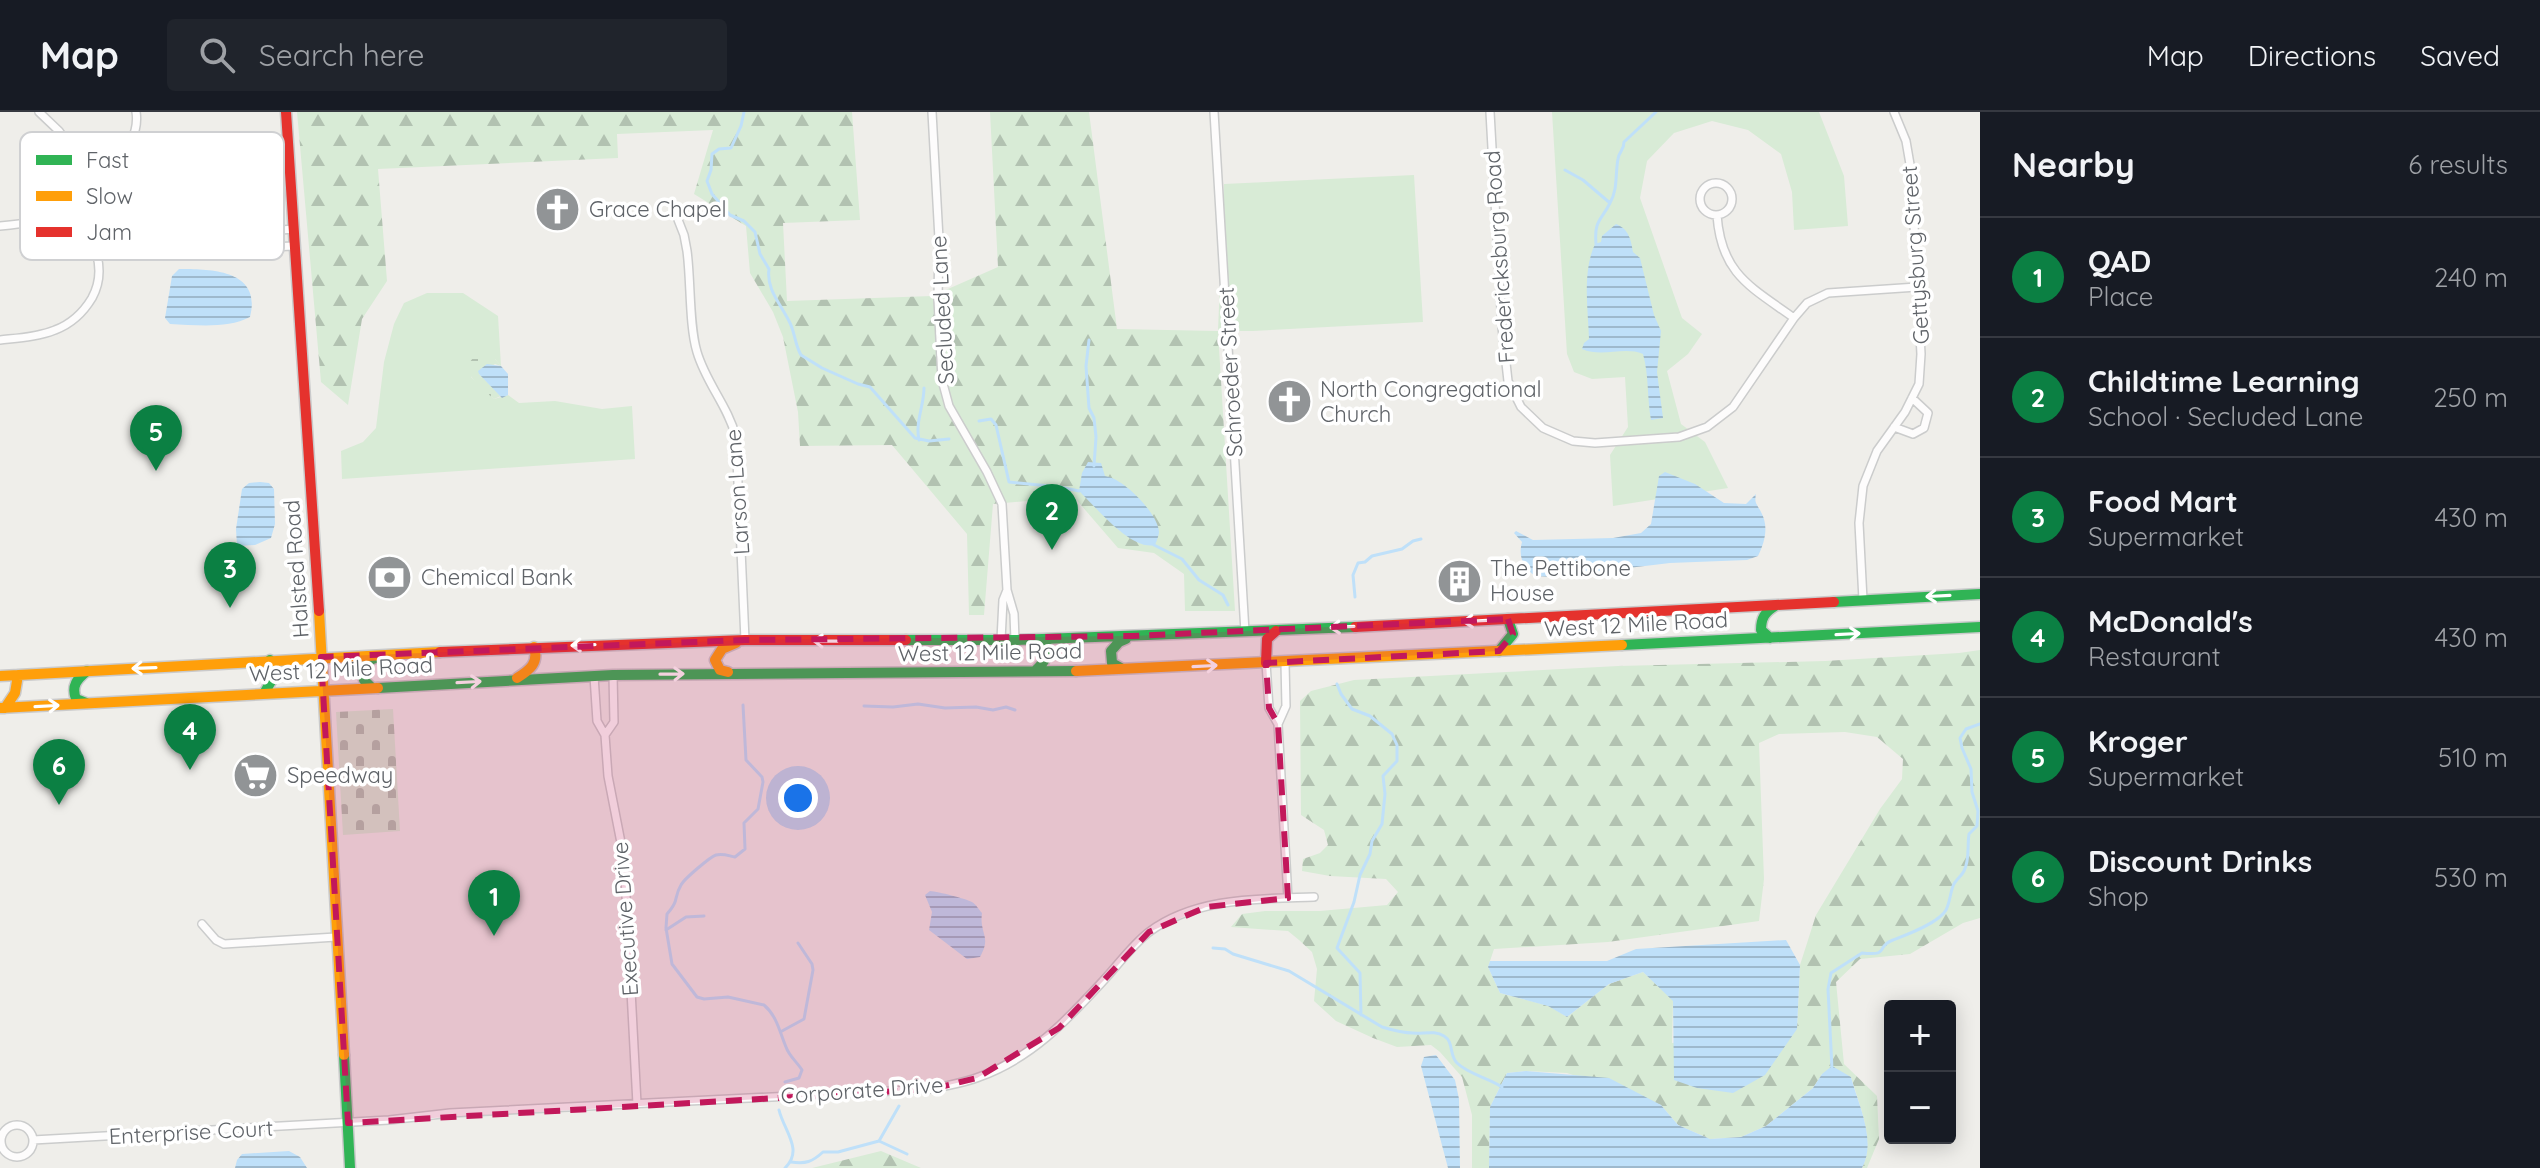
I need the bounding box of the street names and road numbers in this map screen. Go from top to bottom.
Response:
street label: Fredericksburg Road [1478,150,1520,364]
street label: Gettysburg Street [1895,165,1935,345]
street label: Secluded Lane [924,235,960,385]
street label: Schroeder Street [1212,286,1248,458]
street label: Larson Lane [719,428,755,556]
street label: Halsted Road [277,499,315,639]
street label: West 12 Mile Road [1543,605,1729,643]
street label: West 12 Mile Road [898,636,1082,668]
street label: West 12 Mile Road [248,650,434,688]
street label: Executive Drive [606,841,644,997]
street label: Corporate Drive [780,1070,944,1110]
street label: Enterprise Court [108,1114,274,1150]

